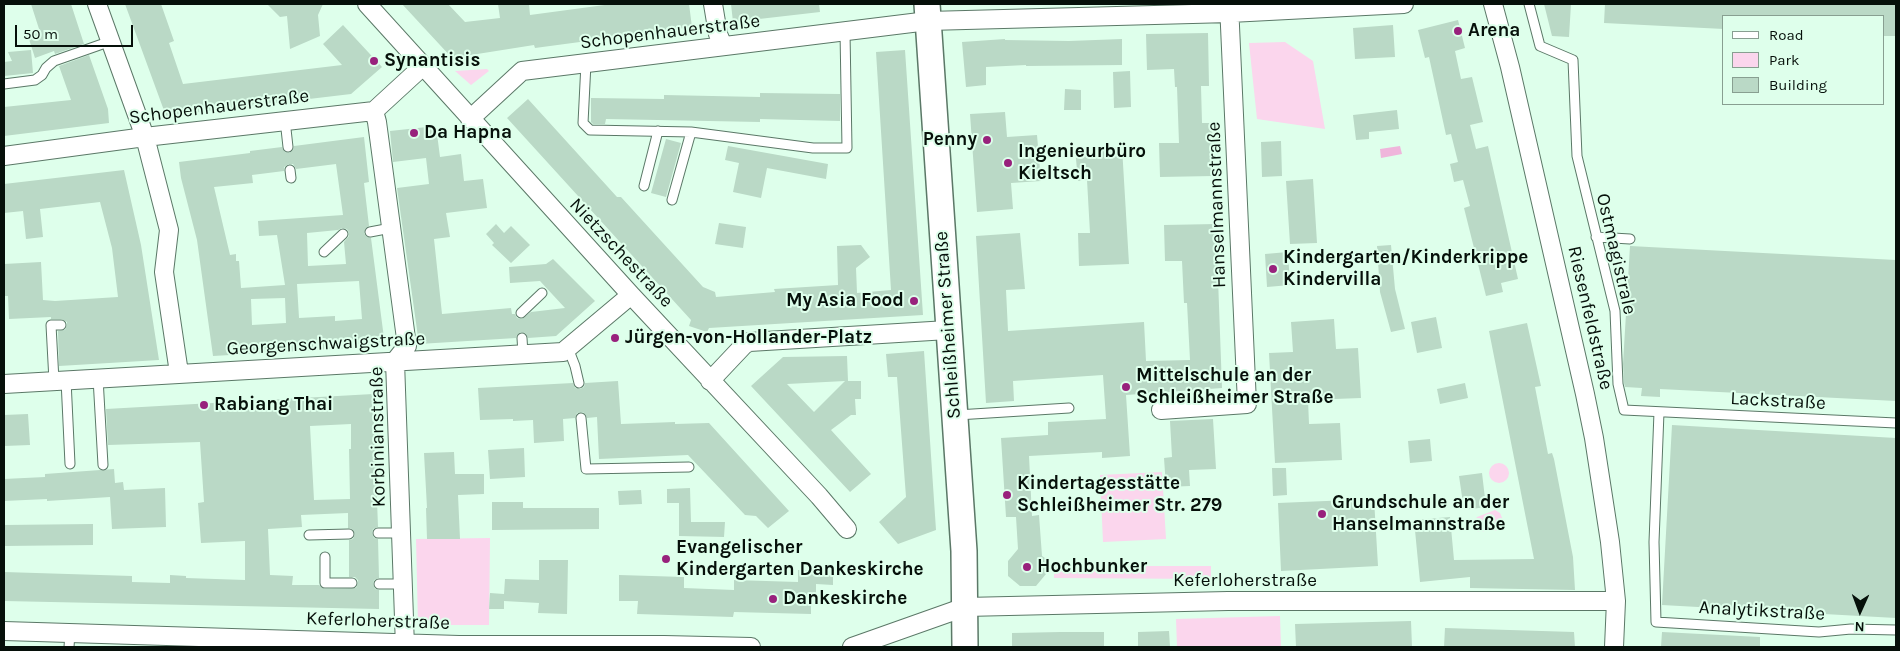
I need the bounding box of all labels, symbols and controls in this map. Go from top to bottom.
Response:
street label: Schopenhauerstraße [579,10,761,54]
scale bar [18,15,135,47]
legend [1722,15,1885,105]
place label: Arena [1468,20,1520,42]
text: 50 m [23,25,58,43]
marker: Arena [1452,25,1464,37]
text: Road [1769,26,1804,44]
place label: Synantisis [384,50,480,72]
text: Park [1769,51,1799,69]
marker: Synantisis [368,55,380,67]
text: Building [1769,76,1827,94]
street label: Schopenhauerstraße [128,85,310,129]
street label: Hanselmannstraße [1203,121,1231,289]
place label: Da Hapna [424,122,512,144]
marker: Da Hapna [408,127,420,139]
place label: Penny [923,129,977,151]
marker: Penny [981,134,993,146]
place label: Ingenieurbüro Kieltsch [1018,141,1146,185]
marker: Ingenieurbüro Kieltsch [1002,157,1014,169]
street label: Ostmagistrale [1591,191,1641,317]
street label: Nietzschestraße [564,193,678,313]
street label: Schleißheimer Straße [930,230,966,420]
street label: Riesenfeldstraße [1562,244,1618,392]
place label: Kindergarten/Kinderkrippe Kindervilla [1283,247,1528,291]
marker: Kindergarten/Kinderkrippe Kindervilla [1267,263,1279,275]
place label: My Asia Food [786,290,904,312]
marker: My Asia Food [908,295,920,307]
street label: Georgenschwaigstraße [226,327,426,361]
place label: Jürgen-von-Hollander-Platz [625,327,872,349]
marker: Jürgen-von-Hollander-Platz [609,332,621,344]
place label: Mittelschule an der Schleißheimer Straße [1136,365,1333,409]
street label: Korbinianstraße [365,366,391,508]
marker: Mittelschule an der Schleißheimer Straße [1120,381,1132,393]
street label: Lackstraße [1730,387,1826,415]
place label: Rabiang Thai [214,394,333,416]
marker: Rabiang Thai [198,399,210,411]
place label: Kindertagesstätte Schleißheimer Str. 279 [1017,473,1222,517]
marker: Kindertagesstätte Schleißheimer Str. 279 [1001,489,1013,501]
place label: Grundschule an der Hanselmannstraße [1332,492,1509,536]
marker: Grundschule an der Hanselmannstraße [1316,508,1328,520]
place label: Evangelischer Kindergarten Dankeskirche [676,537,924,581]
marker: Evangelischer Kindergarten Dankeskirche [660,553,672,565]
place label: Hochbunker [1037,556,1147,578]
marker: Hochbunker [1021,561,1033,573]
street label: Keferloherstraße [1173,570,1317,592]
north arrow [1835,586,1885,636]
place label: Dankeskirche [783,588,907,610]
marker: Dankeskirche [767,593,779,605]
street label: Analytikstraße [1698,596,1826,626]
street label: Keferloherstraße [306,607,450,635]
text: N [1854,618,1865,635]

